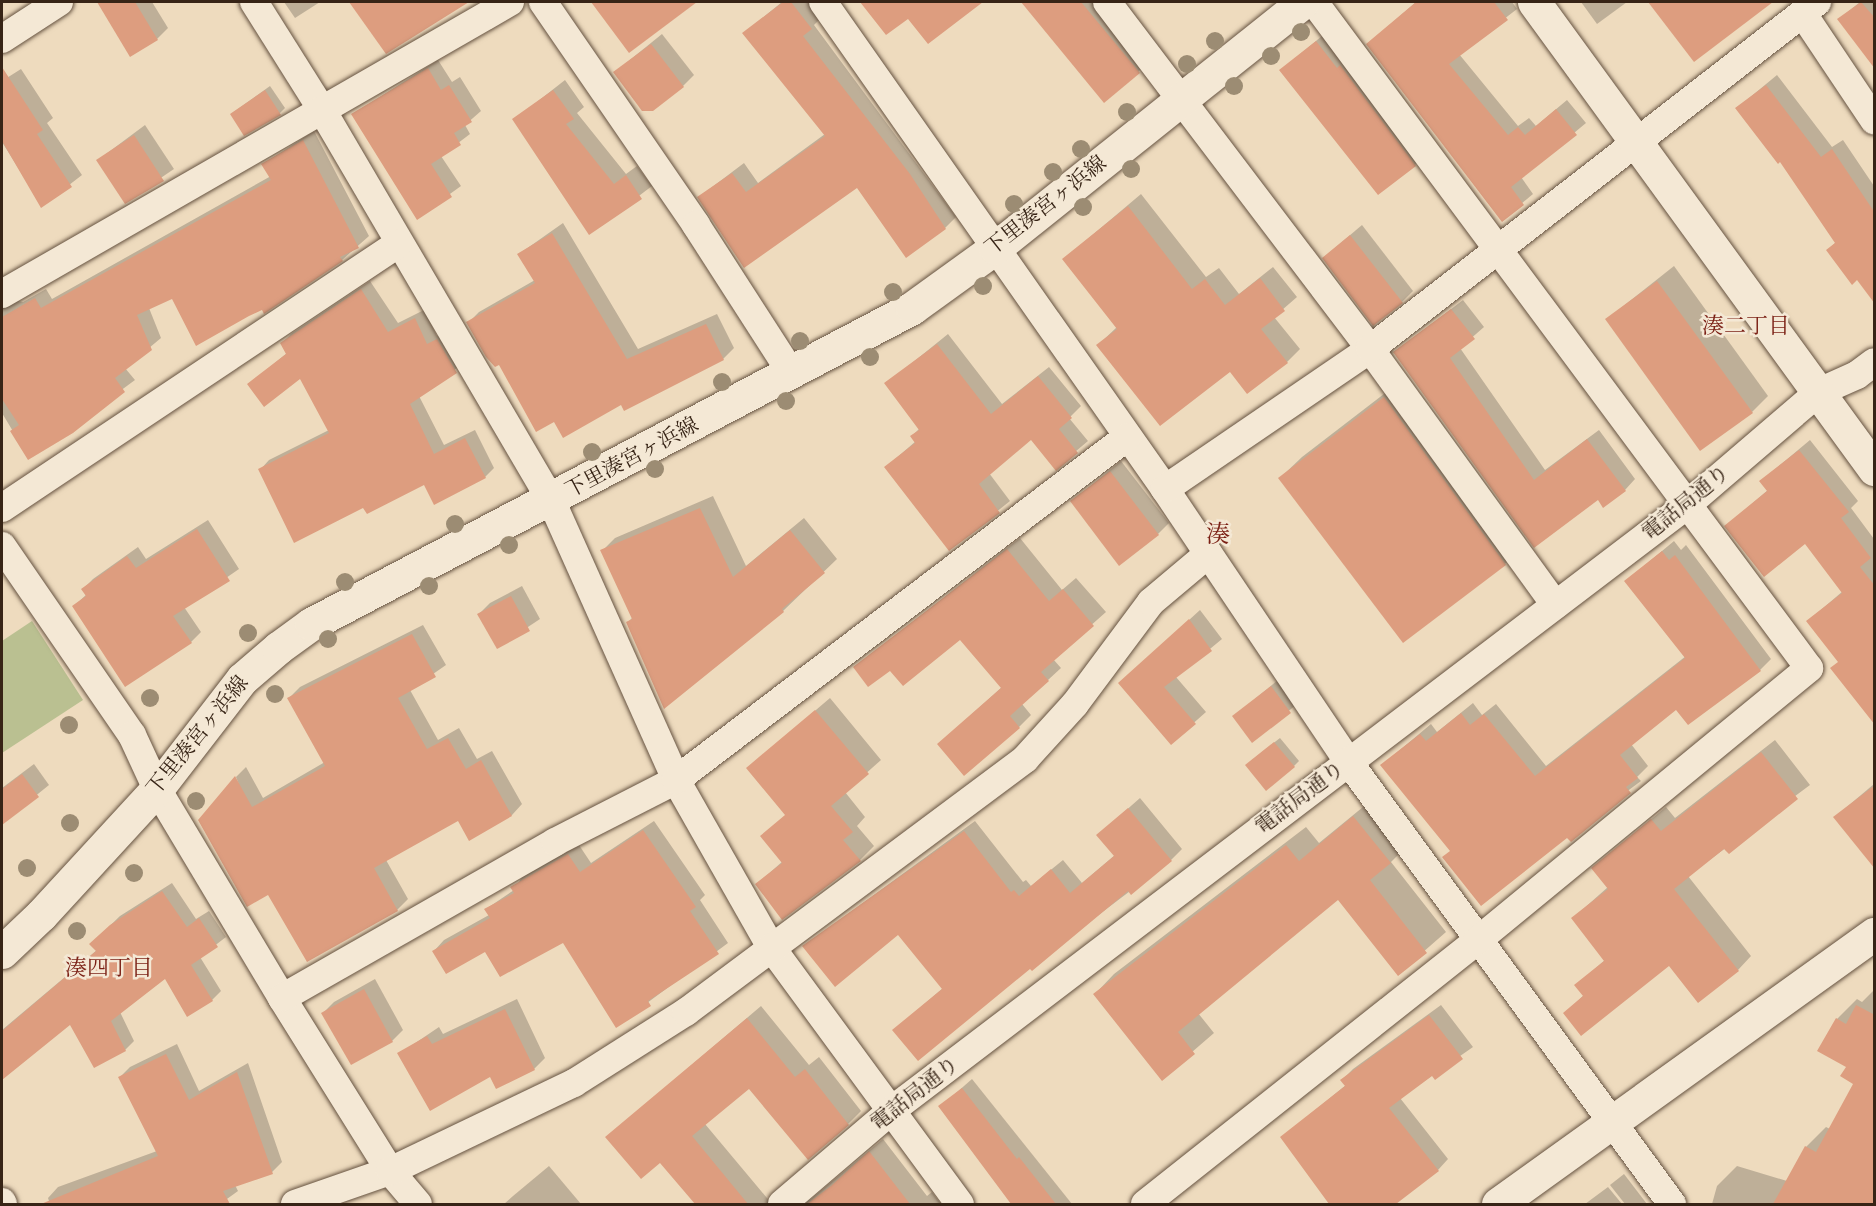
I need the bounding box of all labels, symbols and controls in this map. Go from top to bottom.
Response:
street label: 下里湊宮ヶ浜線 [980,151,1112,261]
district label: 湊二丁目 [1702,314,1790,340]
street label: 下里湊宮ヶ浜線 [561,412,703,504]
street label: 電話局通り [1637,460,1735,546]
district label: 湊 [1206,522,1230,550]
street label: 下里湊宮ヶ浜線 [142,671,254,801]
street label: 電話局通り [1250,756,1350,840]
district label: 湊四丁目 [65,956,153,982]
street label: 電話局通り [866,1052,964,1136]

